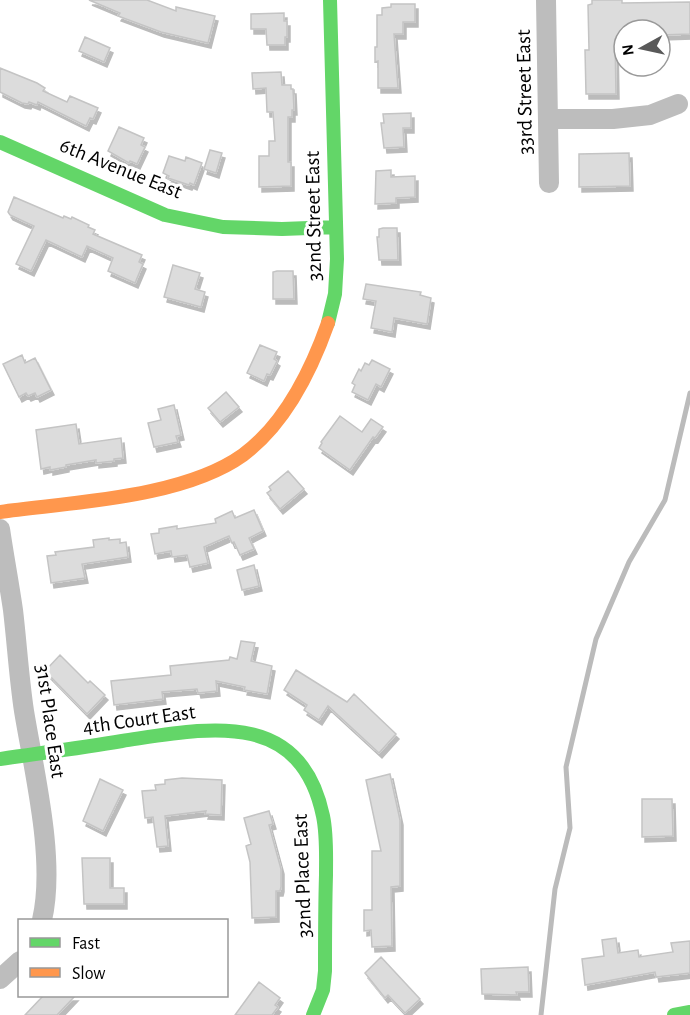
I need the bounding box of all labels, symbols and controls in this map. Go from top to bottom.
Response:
north arrow [612,18,672,78]
street label: 33rd Street East [513,29,536,155]
text: N [619,43,637,57]
street label: 6th Avenue East [57,134,185,203]
street label: 32nd Street East [302,150,325,281]
street label: 31st Place East [32,663,69,780]
street label: 4th Court East [81,701,197,738]
street label: 32nd Place East [290,813,315,938]
legend [18,919,228,997]
text: Fast [72,935,100,953]
text: Slow [72,965,105,983]

